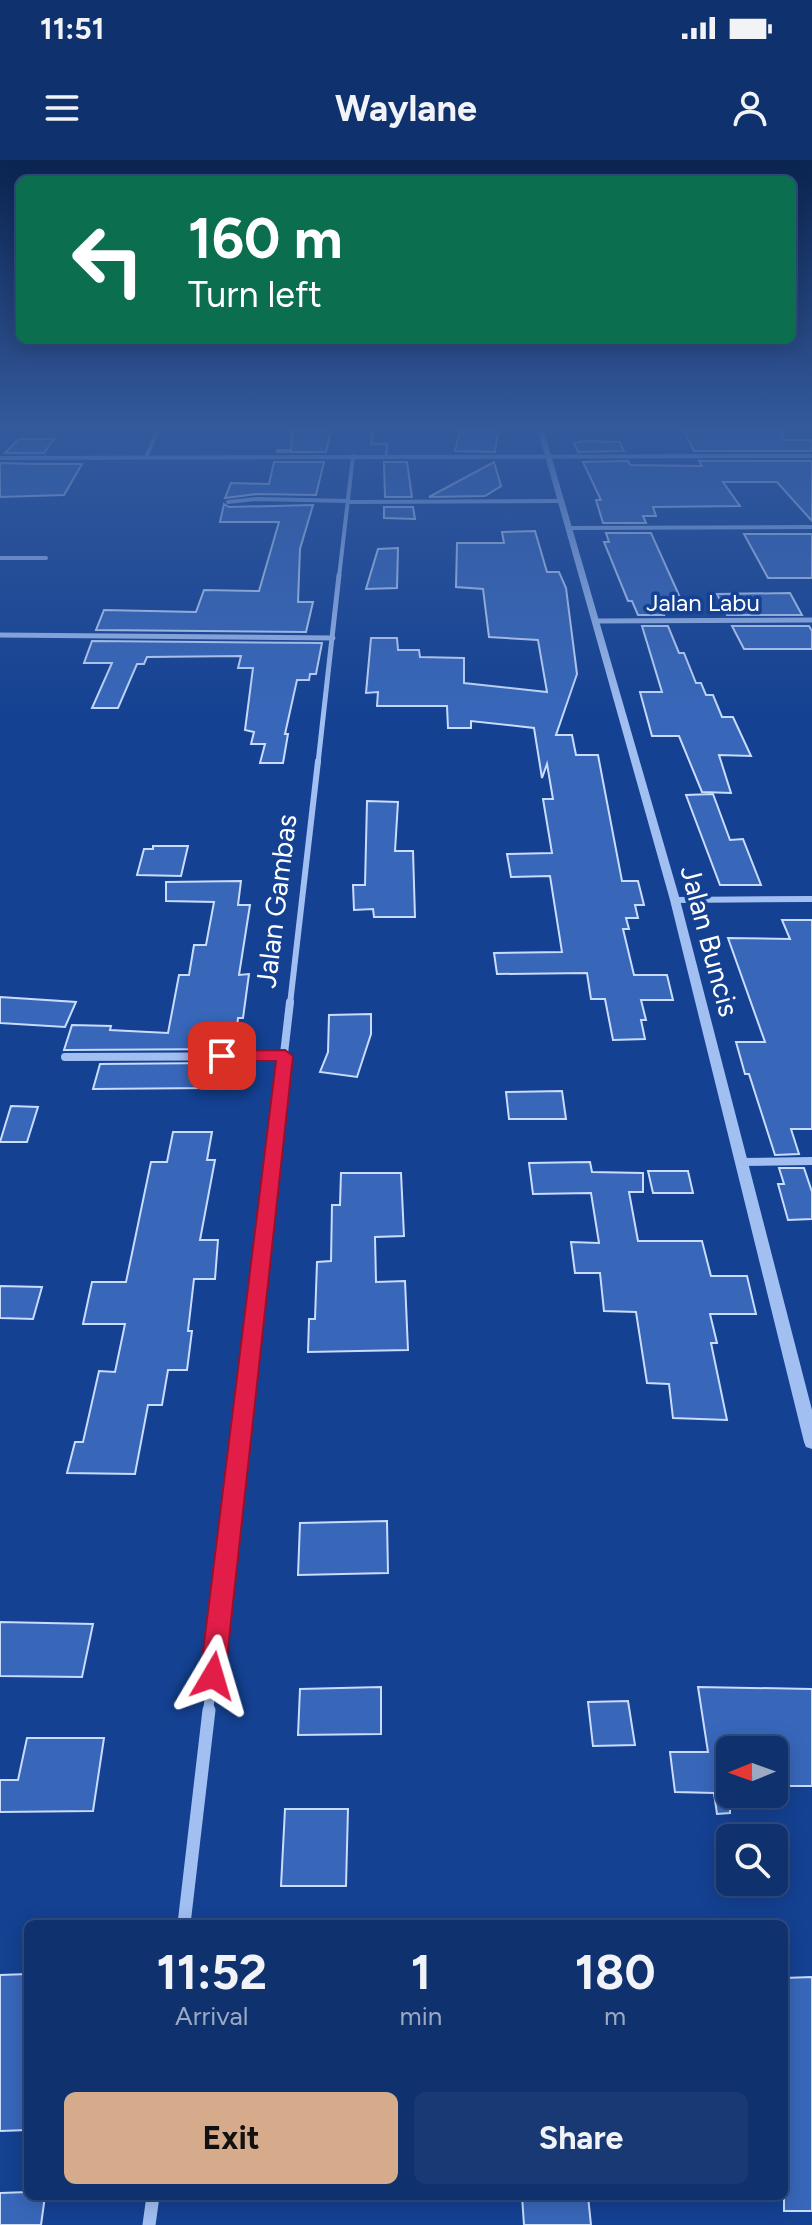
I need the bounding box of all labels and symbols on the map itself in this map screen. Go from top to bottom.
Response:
street label: Jalan Labu [646,588,760,617]
street label: Jalan Gambas [248,812,304,990]
street label: Jalan Buncis [674,862,746,1020]
pin [188,1022,256,1090]
position arrow [171,1634,255,1718]
north arrow [716,1736,788,1808]

